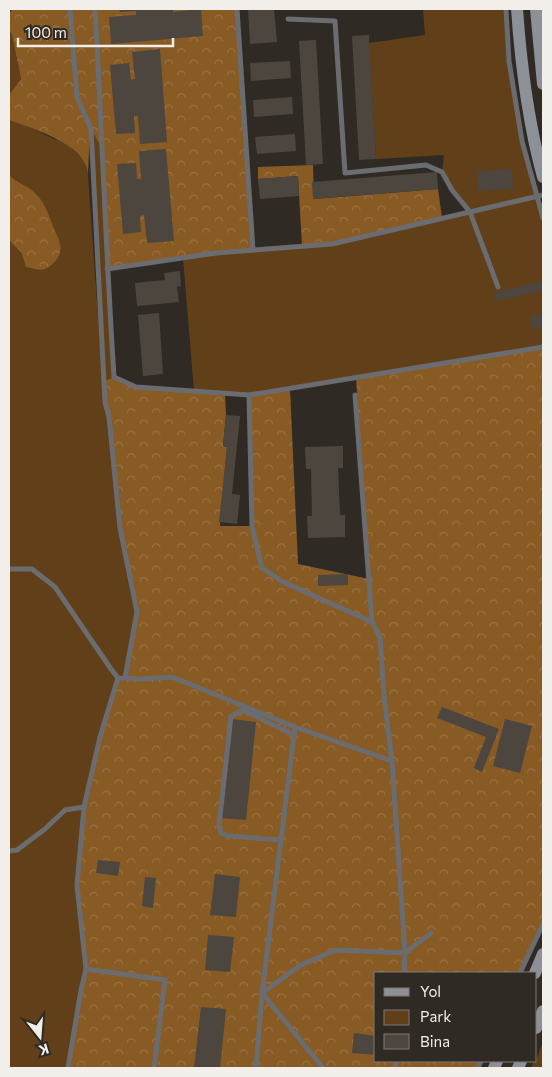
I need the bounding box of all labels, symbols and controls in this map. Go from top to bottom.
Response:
scale bar [18,15,172,47]
text: 100 m [25,23,67,41]
legend [374,972,537,1062]
text: Yol [420,982,441,1000]
text: Park [420,1007,451,1025]
north arrow [15,1012,65,1062]
text: Bina [420,1032,450,1050]
text: K [37,1040,51,1060]

